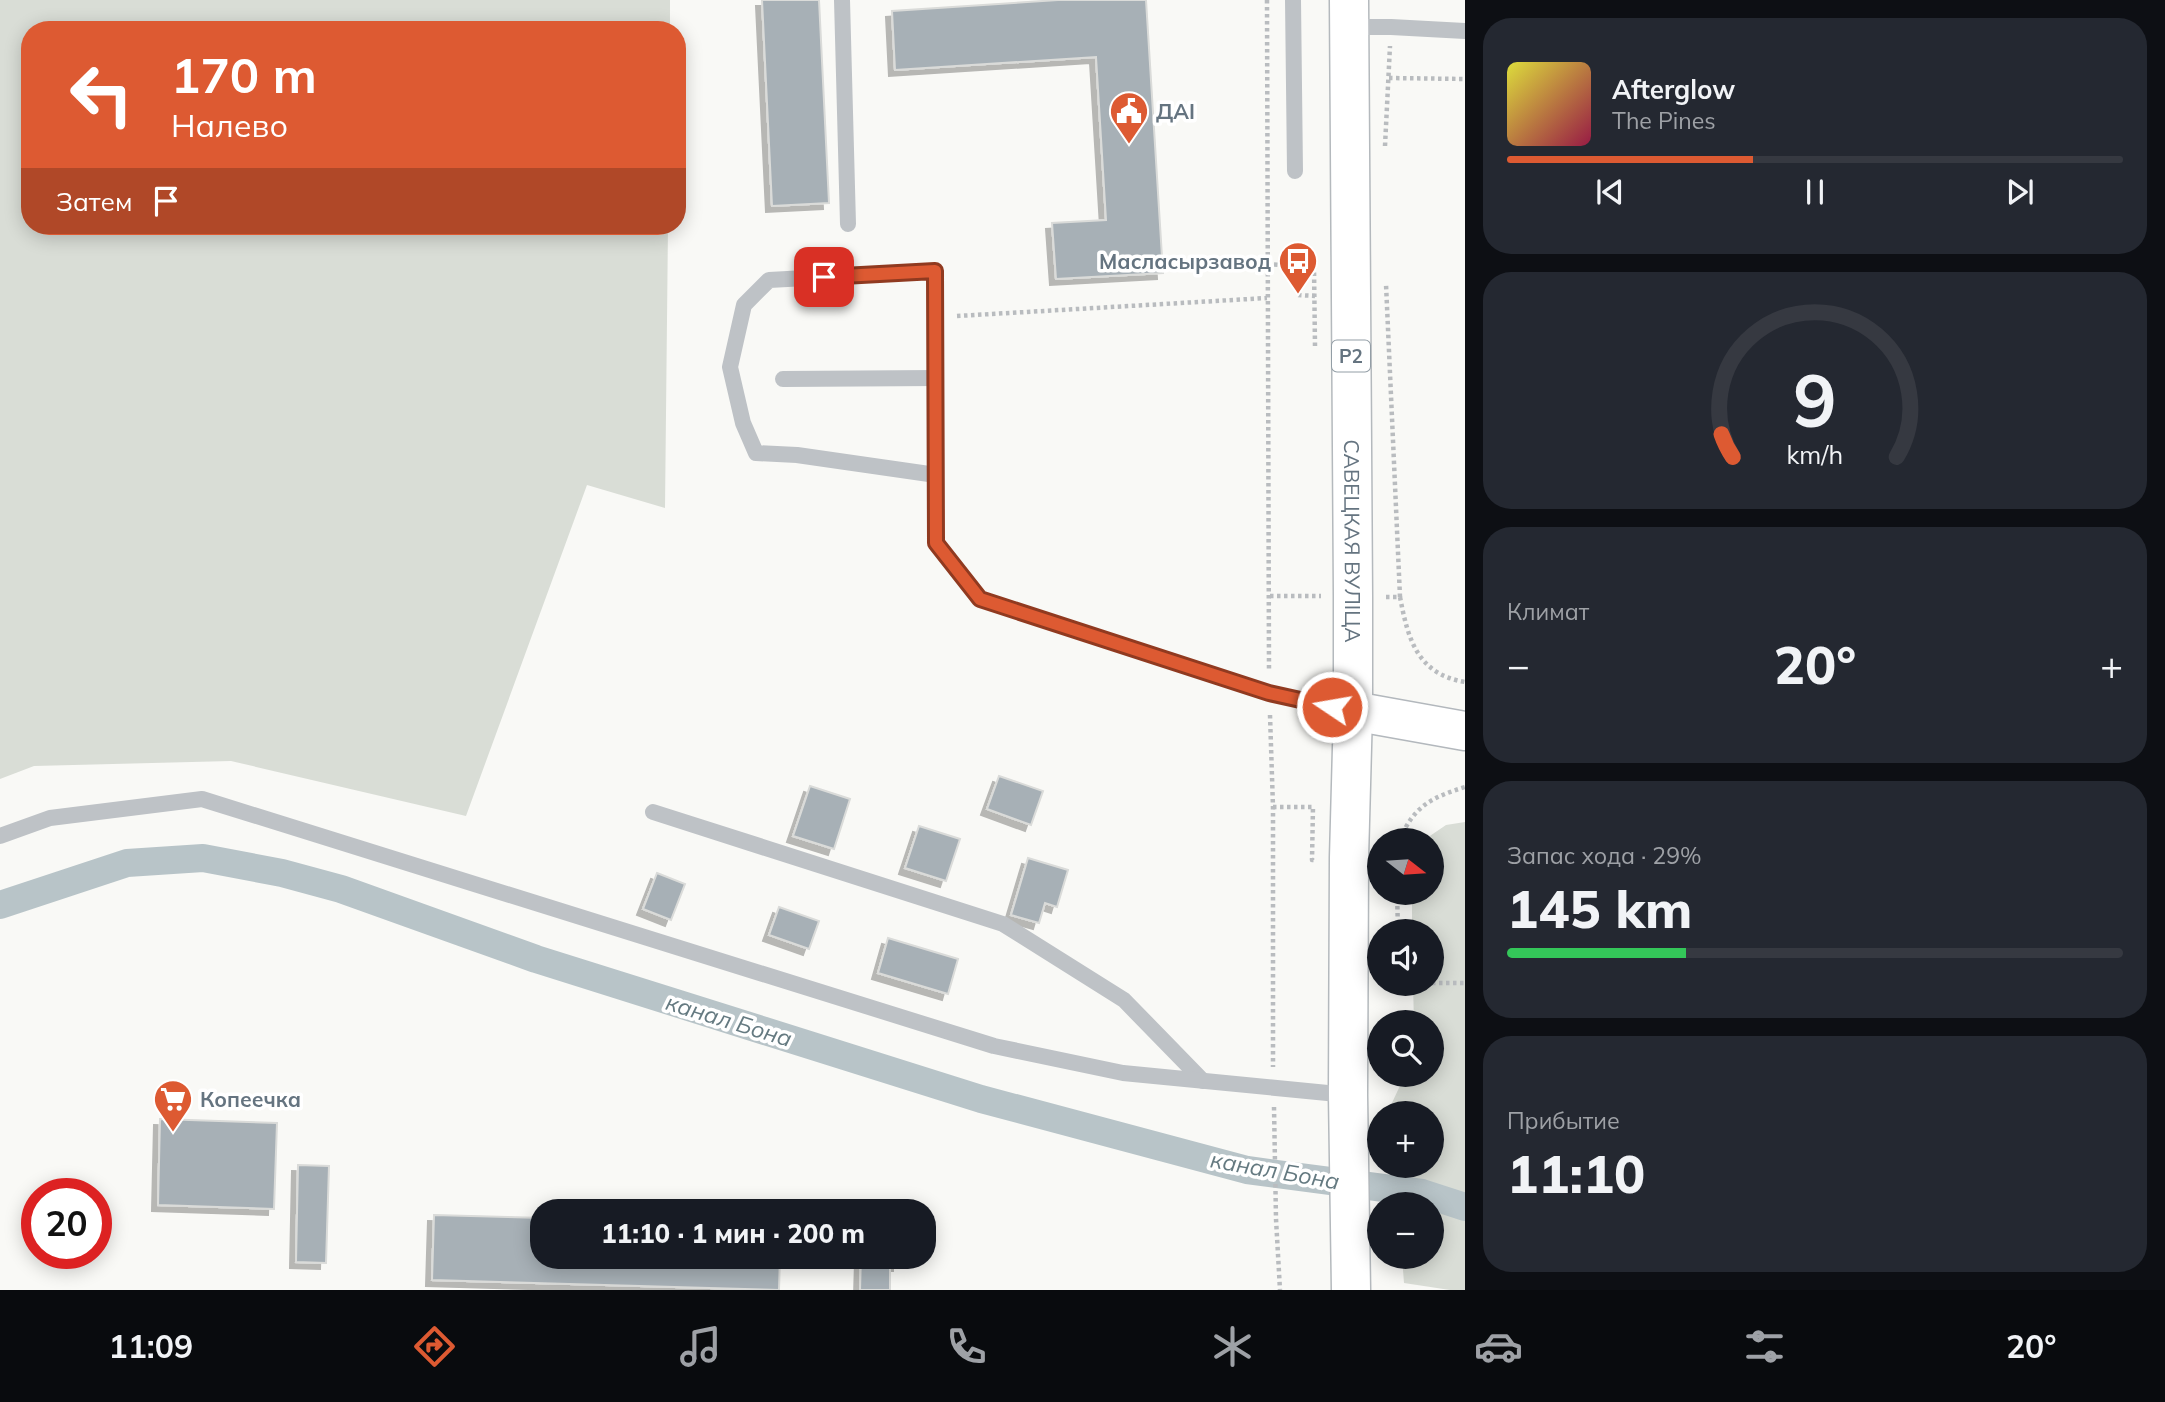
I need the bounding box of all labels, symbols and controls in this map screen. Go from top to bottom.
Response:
text: 170 m [171,44,317,105]
icon: left [56,49,147,140]
text: Afterglow [1612,73,1735,106]
public building icon: ДАІ [1108,90,1150,145]
place label: ДАІ [1156,98,1195,124]
text: Налево [171,105,288,145]
text: The Pines [1612,106,1716,135]
icon: previous [1591,173,1629,211]
icon: pause [1796,173,1834,211]
icon: next [2001,173,2039,211]
icon: arrive [147,182,185,220]
text: Затем [56,185,133,218]
bus stop icon: Масласырзавод [1277,240,1319,295]
pin [794,247,854,307]
place label: Масласырзавод [1099,248,1271,274]
icon: arrive [805,258,843,296]
road number: Р2 [1332,340,1370,372]
text: 9 [1793,354,1837,445]
text: km/h [1787,438,1843,469]
street label: САВЕЦКАЯ ВУЛІЦА [1339,439,1366,643]
text: Климат [1507,597,1589,626]
text: 20° [1774,632,1856,697]
text: − [1507,641,1530,689]
text: + [2100,641,2123,689]
position arrow [1295,670,1369,744]
north arrow [1367,828,1444,905]
map controls [1367,828,1444,1269]
text: Запас хода · 29% [1507,841,1702,870]
text: 145 km [1507,876,1692,941]
button: sound [1367,919,1444,996]
water label: канал Бона [662,987,796,1053]
button: search [1367,1010,1444,1087]
supermarket icon: Копеечка [152,1078,194,1133]
place label: Копеечка [200,1086,301,1112]
button: + [1367,1101,1444,1178]
text: Прибытие [1507,1106,1620,1135]
text: 11:10 [1507,1141,1645,1206]
water label: канал Бона [1208,1144,1342,1196]
speed limit sign: 20 [21,1178,112,1269]
button: − [1367,1192,1444,1269]
text: 11:10 · 1 мин · 200 m [601,1217,865,1250]
icon: directions [410,1322,459,1371]
icon: music [676,1322,725,1371]
icon: phone [942,1322,991,1371]
icon: climate [1208,1322,1257,1371]
icon: car [1474,1322,1523,1371]
icon: filters [1740,1322,1789,1371]
text: 11:09 [108,1326,193,1366]
text: 20° [2006,1326,2056,1366]

